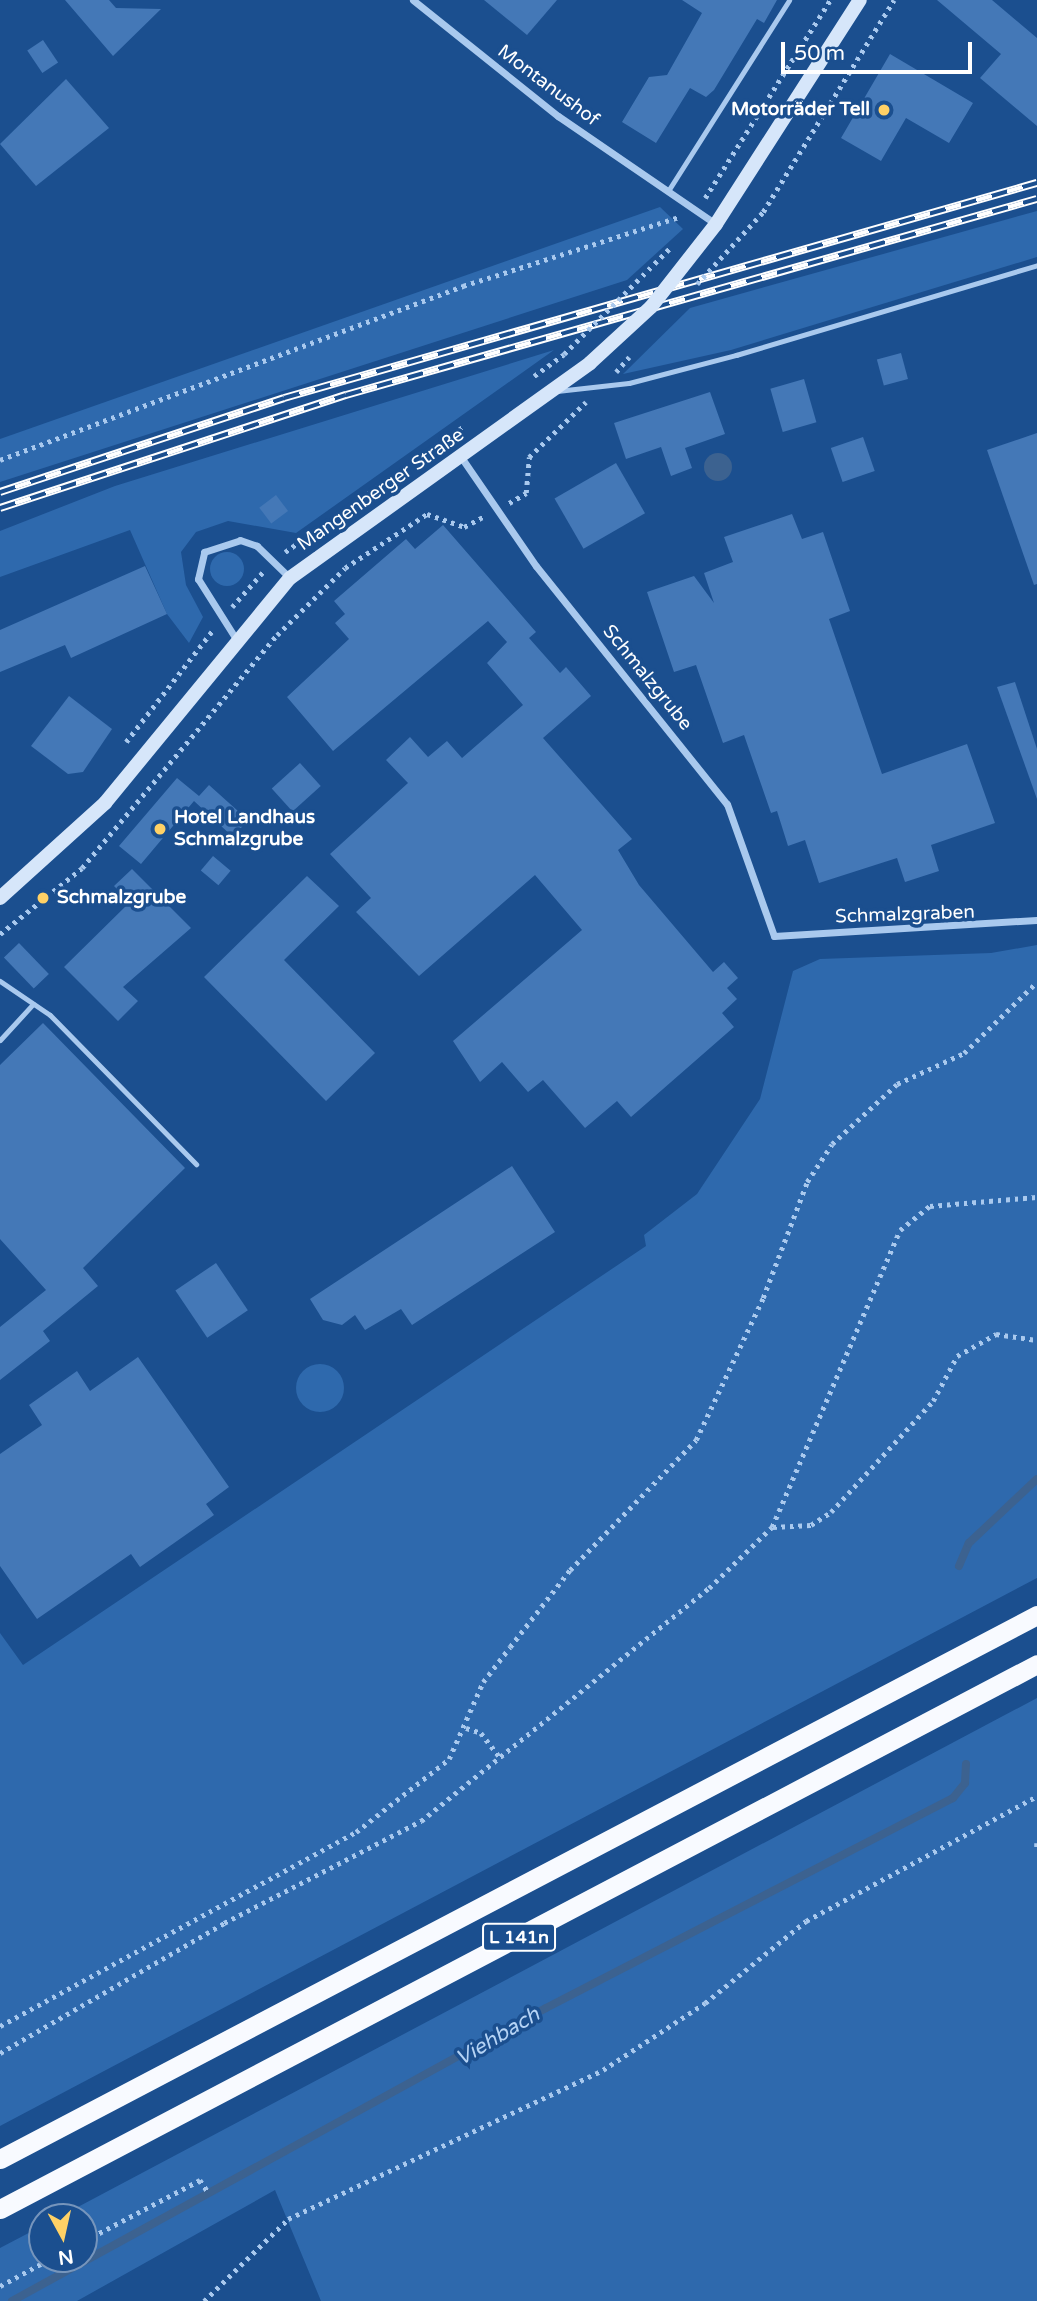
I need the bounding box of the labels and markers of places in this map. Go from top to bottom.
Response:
place label: Motorräder Tell [731,99,870,121]
marker: Motorräder Tell [876,102,892,118]
place label: Hotel Landhaus Schmalzgrube [174,807,315,851]
marker: Hotel Landhaus Schmalzgrube [152,821,168,837]
place label: Schmalzgrube [57,887,186,909]
marker: Schmalzgrube [35,890,51,906]

